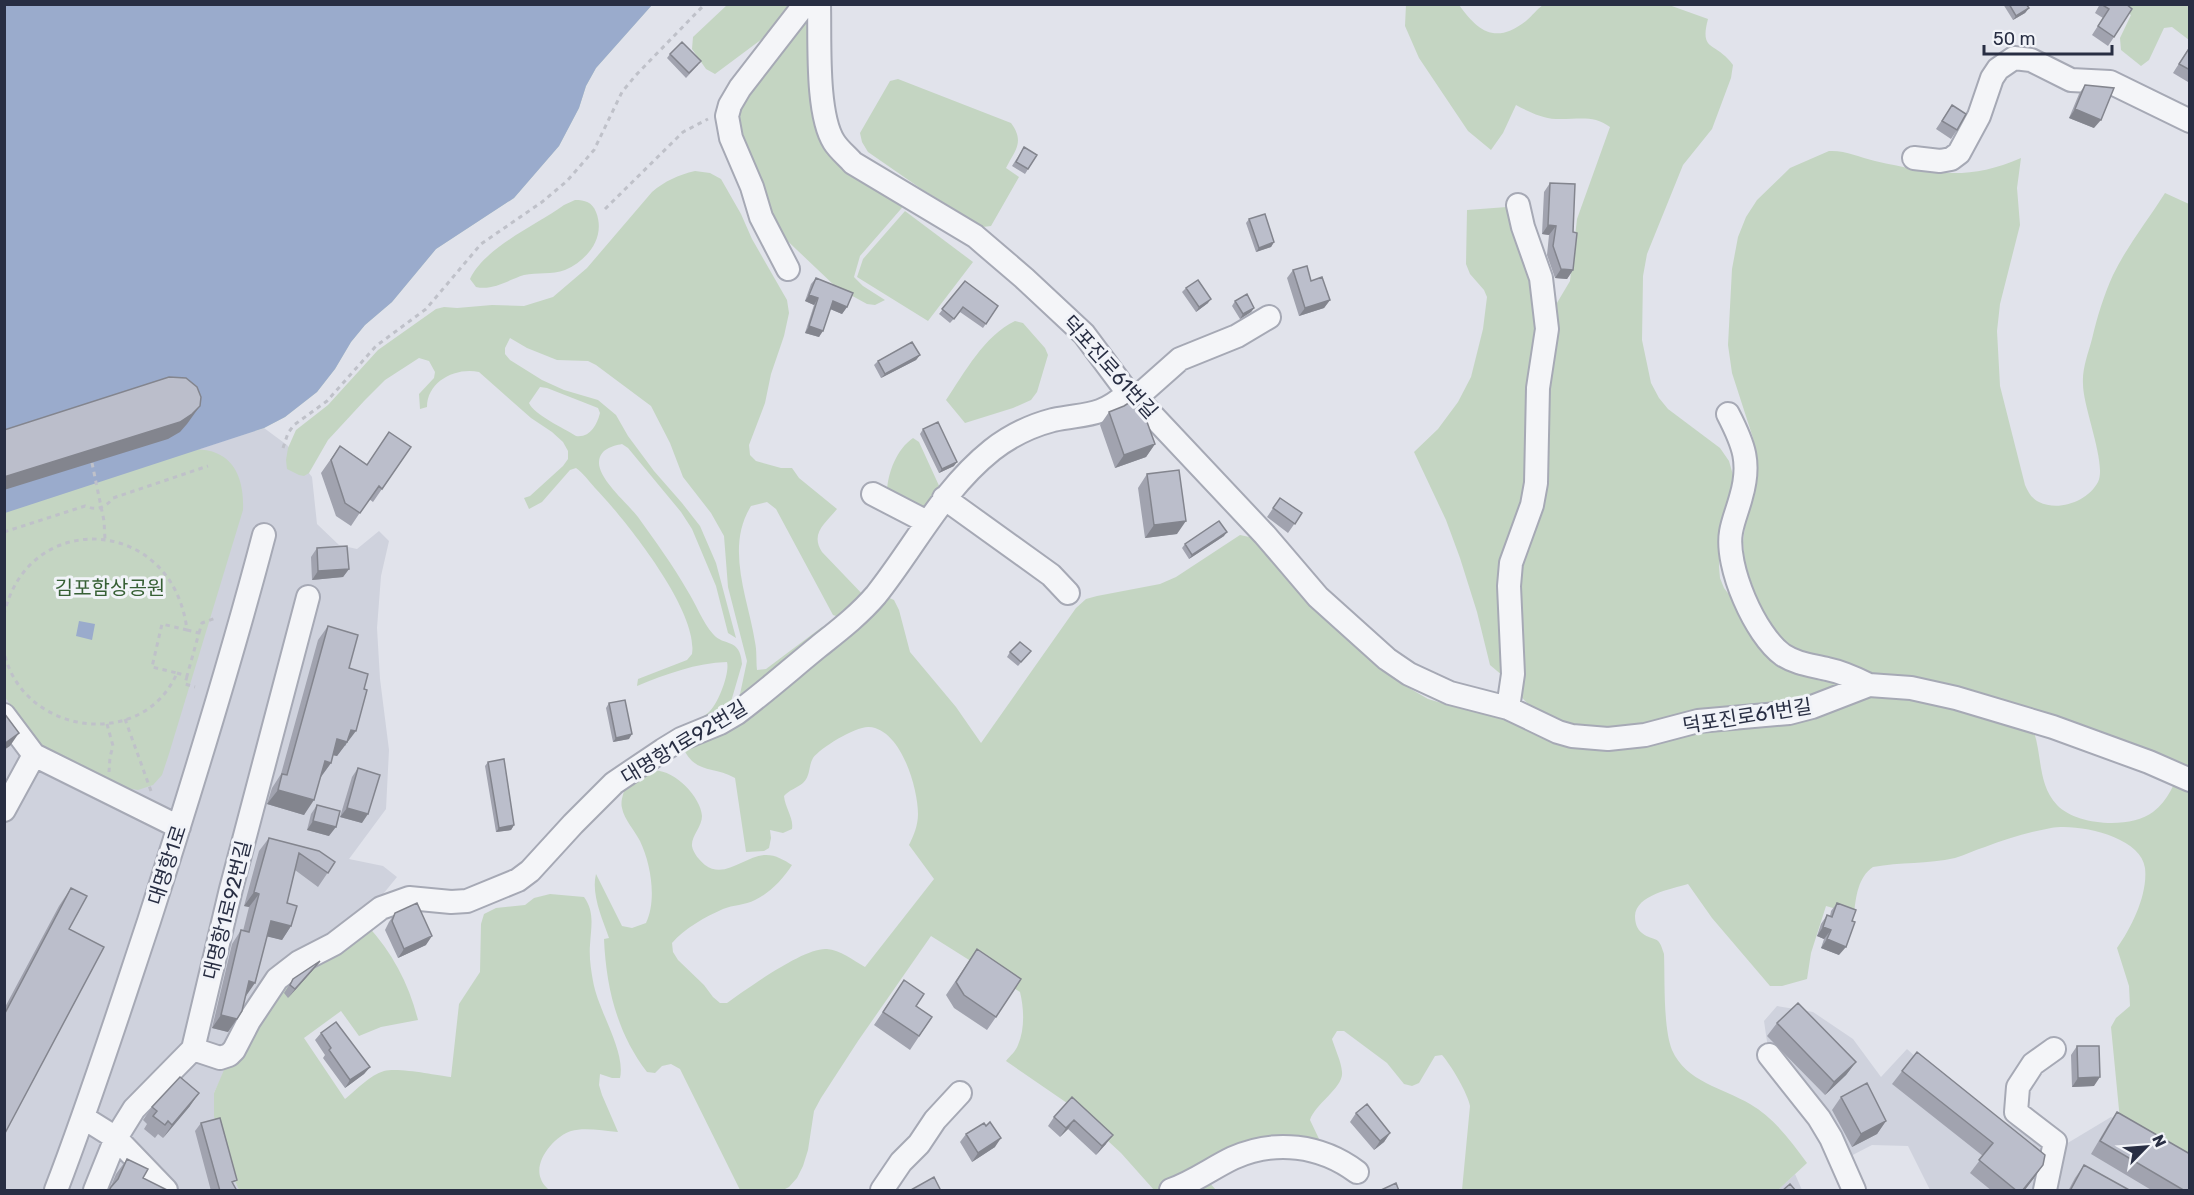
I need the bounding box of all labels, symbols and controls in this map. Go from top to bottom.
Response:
scale bar [1984,18,2112,56]
text: 50 m [1993,28,2036,50]
street label: 덕포진로61번길 [1057,310,1163,424]
park label: 김포함상공원 [55,576,165,600]
street label: 덕포진로61번길 [1681,694,1813,738]
street label: 대명항1로92번길 [617,695,751,789]
street label: 대명항1로 [143,822,191,908]
street label: 대명항1로92번길 [198,838,256,982]
north arrow [2116,1117,2176,1177]
text: N [2148,1132,2170,1150]

